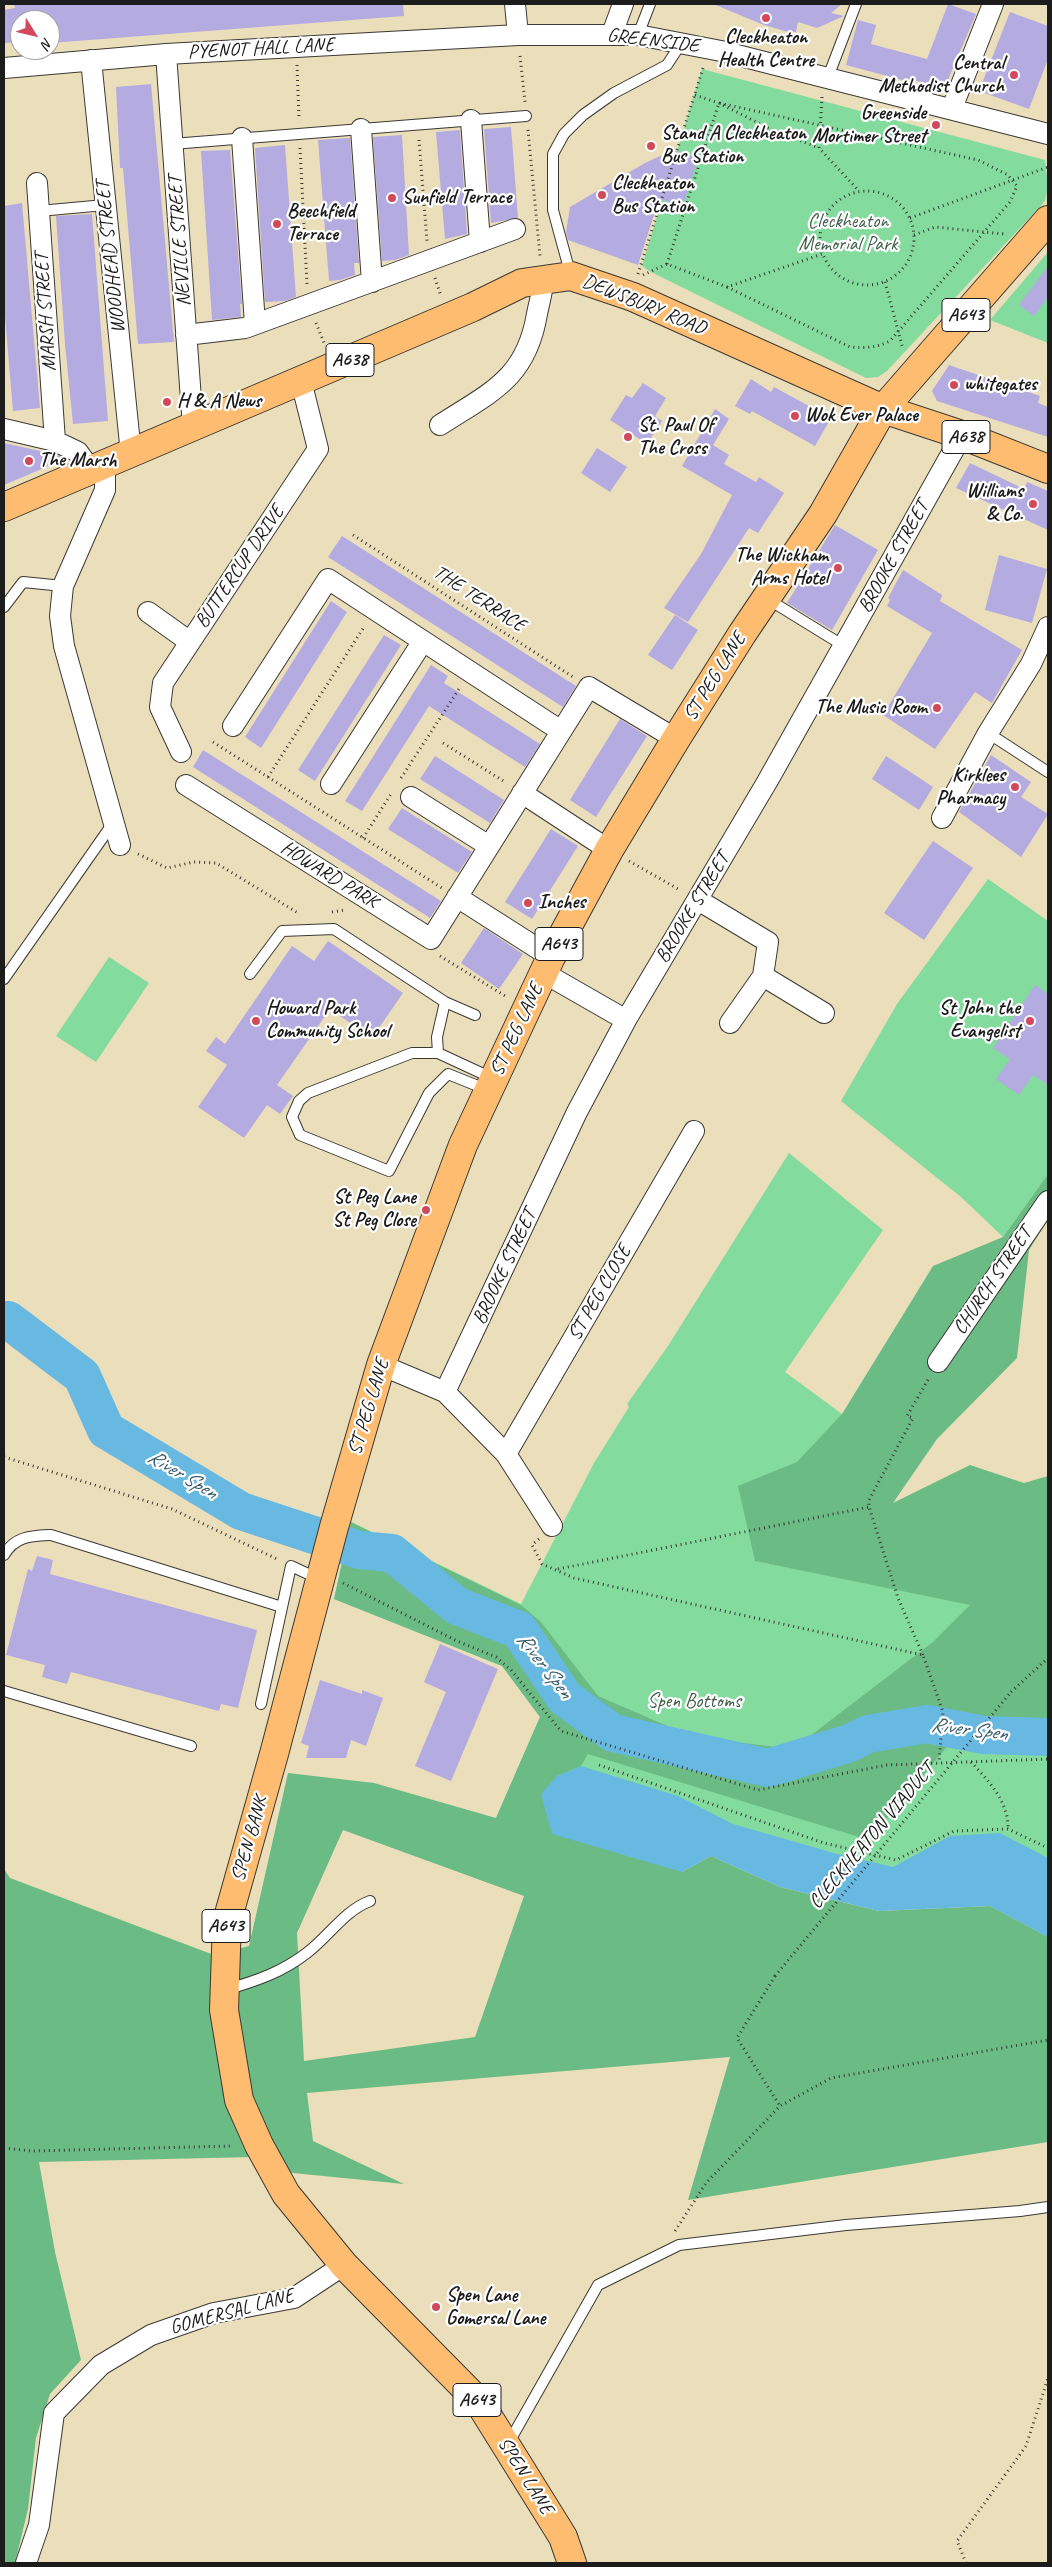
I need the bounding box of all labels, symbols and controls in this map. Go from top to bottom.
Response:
north arrow [10,10,60,60]
marker: Cleckheaton Health Centre [760,12,772,24]
street label: GREENSIDE [606,23,700,59]
place label: Cleckheaton Health Centre [718,26,814,73]
street label: PYENOT HALL LANE [187,33,335,65]
text: N [37,35,56,52]
place label: Central Methodist Church [879,52,1004,99]
marker: Central Methodist Church [1008,69,1020,81]
place label: Greenside Mortimer Street [812,102,926,149]
marker: Greenside Mortimer Street [930,119,942,131]
place label: Stand A Cleckheaton Bus Station [661,122,806,169]
marker: Stand A Cleckheaton Bus Station [645,140,657,152]
place label: Cleckheaton Bus Station [612,172,694,219]
street label: NEVILLE STREET [163,175,197,307]
street label: WOODHEAD STREET [91,180,131,334]
place label: Sunfield Terrace [402,186,511,210]
marker: Cleckheaton Bus Station [596,189,608,201]
marker: Sunfield Terrace [386,192,398,204]
place label: Beechfield Terrace [287,200,355,247]
park label: Cleckheaton Memorial Park [799,210,897,257]
marker: Beechfield Terrace [271,218,283,230]
street label: MARSH STREET [30,252,62,372]
street label: DEWSBURY ROAD [579,269,709,341]
road number: A643 [942,298,990,332]
road number: A638 [326,344,374,376]
place label: whitegates [964,373,1037,397]
marker: whitegates [948,379,960,391]
place label: H & A News [177,390,261,414]
marker: H & A News [161,396,173,408]
place label: Wok Ever Palace [805,404,918,428]
marker: Wok Ever Palace [789,410,801,422]
place label: St. Paul Of The Cross [638,414,713,461]
road number: A638 [942,421,990,454]
marker: St. Paul Of The Cross [622,431,634,443]
place label: The Marsh [39,449,116,473]
marker: The Marsh [23,455,35,467]
place label: Williams & Co. [966,480,1023,527]
street label: BROOKE STREET [853,497,935,617]
marker: Williams & Co. [1027,498,1039,510]
street label: BUTTERCUP DRIVE [190,501,290,633]
place label: The Wickham Arms Hotel [735,544,828,591]
street label: THE TERRACE [429,560,529,638]
marker: The Wickham Arms Hotel [832,562,844,574]
street label: ST PEG LANE [679,629,751,725]
place label: The Music Room [815,696,927,720]
marker: The Music Room [931,702,943,714]
place label: Kirklees Pharmacy [936,764,1005,811]
marker: Kirklees Pharmacy [1009,781,1021,793]
street label: HOWARD PARK [276,836,382,914]
street label: BROOKE STREET [651,849,735,967]
place label: Inches [538,891,585,915]
marker: Inches [522,897,534,909]
road number: A643 [535,928,583,961]
street label: ST PEG LANE [485,980,549,1080]
place label: Howard Park Community School [266,997,389,1044]
place label: St John the Evangelist [939,997,1020,1044]
marker: Howard Park Community School [250,1015,262,1027]
marker: St John the Evangelist [1024,1015,1036,1027]
place label: St Peg Lane St Peg Close [332,1186,416,1233]
marker: St Peg Lane St Peg Close [420,1204,432,1216]
street label: BROOKE STREET [468,1206,542,1328]
street label: CHURCH STREET [948,1223,1038,1339]
street label: ST PEG CLOSE [563,1241,637,1345]
street label: ST PEG LANE [343,1356,395,1458]
water label: River Spen [143,1445,221,1505]
water label: River Spen [511,1628,577,1704]
park label: Spen Bottoms [647,1690,741,1714]
water label: River Spen [930,1713,1008,1747]
street label: CLECKHEATON VIADUCT [804,1758,940,1914]
street label: SPEN BANK [226,1794,274,1884]
road number: A643 [202,1910,250,1942]
street label: GOMERSAL LANE [167,2284,297,2340]
place label: Spen Lane Gomersal Lane [446,2284,545,2331]
marker: Spen Lane Gomersal Lane [430,2301,442,2313]
road number: A643 [453,2384,501,2416]
street label: SPEN LANE [492,2433,558,2519]

